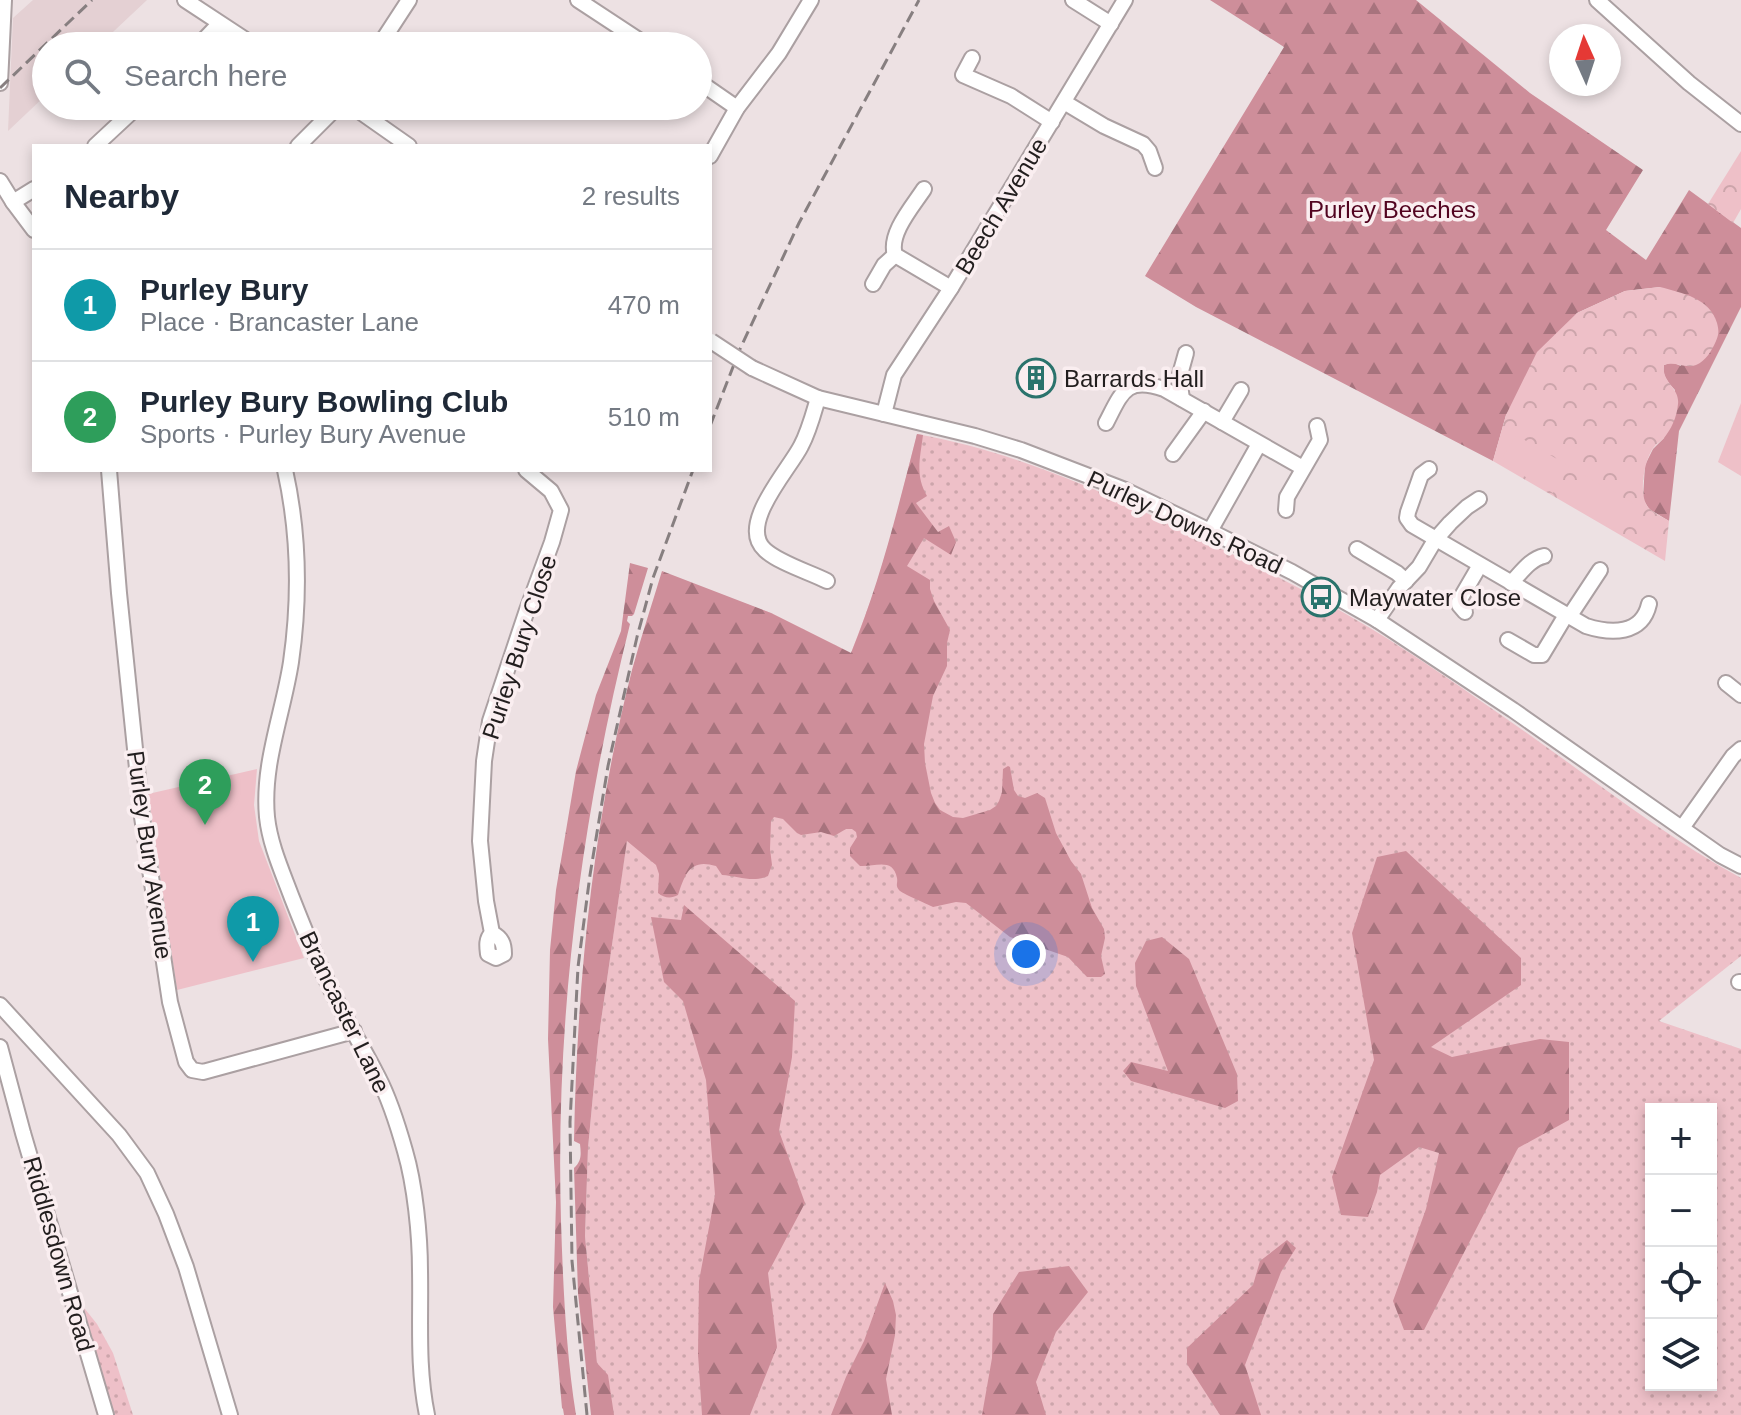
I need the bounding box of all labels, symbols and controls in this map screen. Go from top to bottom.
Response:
north arrow [1549,24,1621,96]
search box [32,32,712,120]
icon: search [60,54,104,98]
text: Search here [124,59,287,92]
street label: Beech Avenue [950,133,1052,279]
text: Nearby [64,177,179,215]
text: 2 results [582,181,680,211]
park label: Purley Beeches [1308,196,1476,223]
text: Purley Bury [140,273,308,306]
text: 1 [83,290,97,320]
text: 470 m [608,290,680,320]
text: Place · Brancaster Lane [140,307,419,337]
building icon: Barrards Hall [1015,357,1057,399]
place label: Barrards Hall [1064,365,1204,392]
text: Purley Bury Bowling Club [140,385,508,418]
text: 2 [83,402,97,432]
text: 510 m [608,402,680,432]
text: Sports · Purley Bury Avenue [140,419,466,449]
street label: Purley Downs Road [1083,465,1287,579]
street label: Purley Bury Close [476,551,562,743]
bus stop icon: Maywater Close [1300,576,1342,618]
place label: Maywater Close [1349,584,1521,611]
street label: Purley Bury Avenue [122,749,178,961]
pin: 2 [179,759,231,825]
pin: 1 [227,896,279,962]
street label: Brancaster Lane [294,927,396,1097]
your location [1006,934,1046,974]
map controls [1645,1103,1717,1391]
button: + [1645,1103,1717,1175]
street label: Riddlesdown Road [18,1153,100,1355]
button: − [1645,1175,1717,1247]
button: locate [1645,1247,1717,1319]
button: layers [1645,1319,1717,1391]

